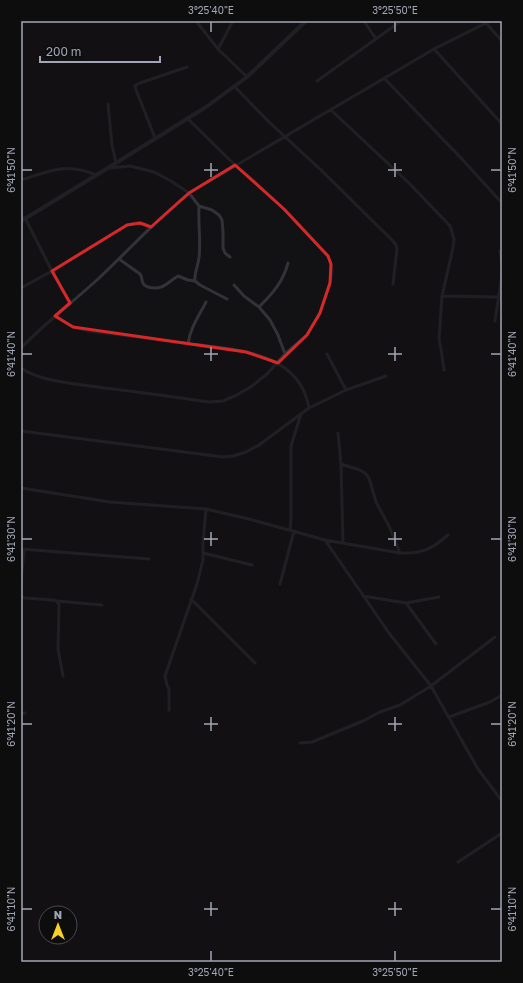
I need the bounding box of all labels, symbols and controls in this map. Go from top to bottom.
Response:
text: 3°25'40"E [188,4,234,16]
text: 3°25'50"E [372,4,418,16]
scale bar [40,38,160,64]
text: 200 m [46,44,81,59]
text: 6°41'50"N [5,147,17,193]
text: 6°41'50"N [506,147,518,193]
text: 6°41'40"N [5,331,17,377]
text: 6°41'40"N [506,331,518,377]
text: 6°41'30"N [5,516,17,562]
text: 6°41'30"N [506,516,518,562]
text: 6°41'20"N [5,701,17,747]
text: 6°41'20"N [506,701,518,747]
text: 6°41'10"N [5,887,17,931]
text: 6°41'10"N [506,887,518,931]
north arrow [38,905,78,945]
text: N [54,908,62,921]
text: 3°25'40"E [188,966,234,978]
text: 3°25'50"E [372,966,418,978]

